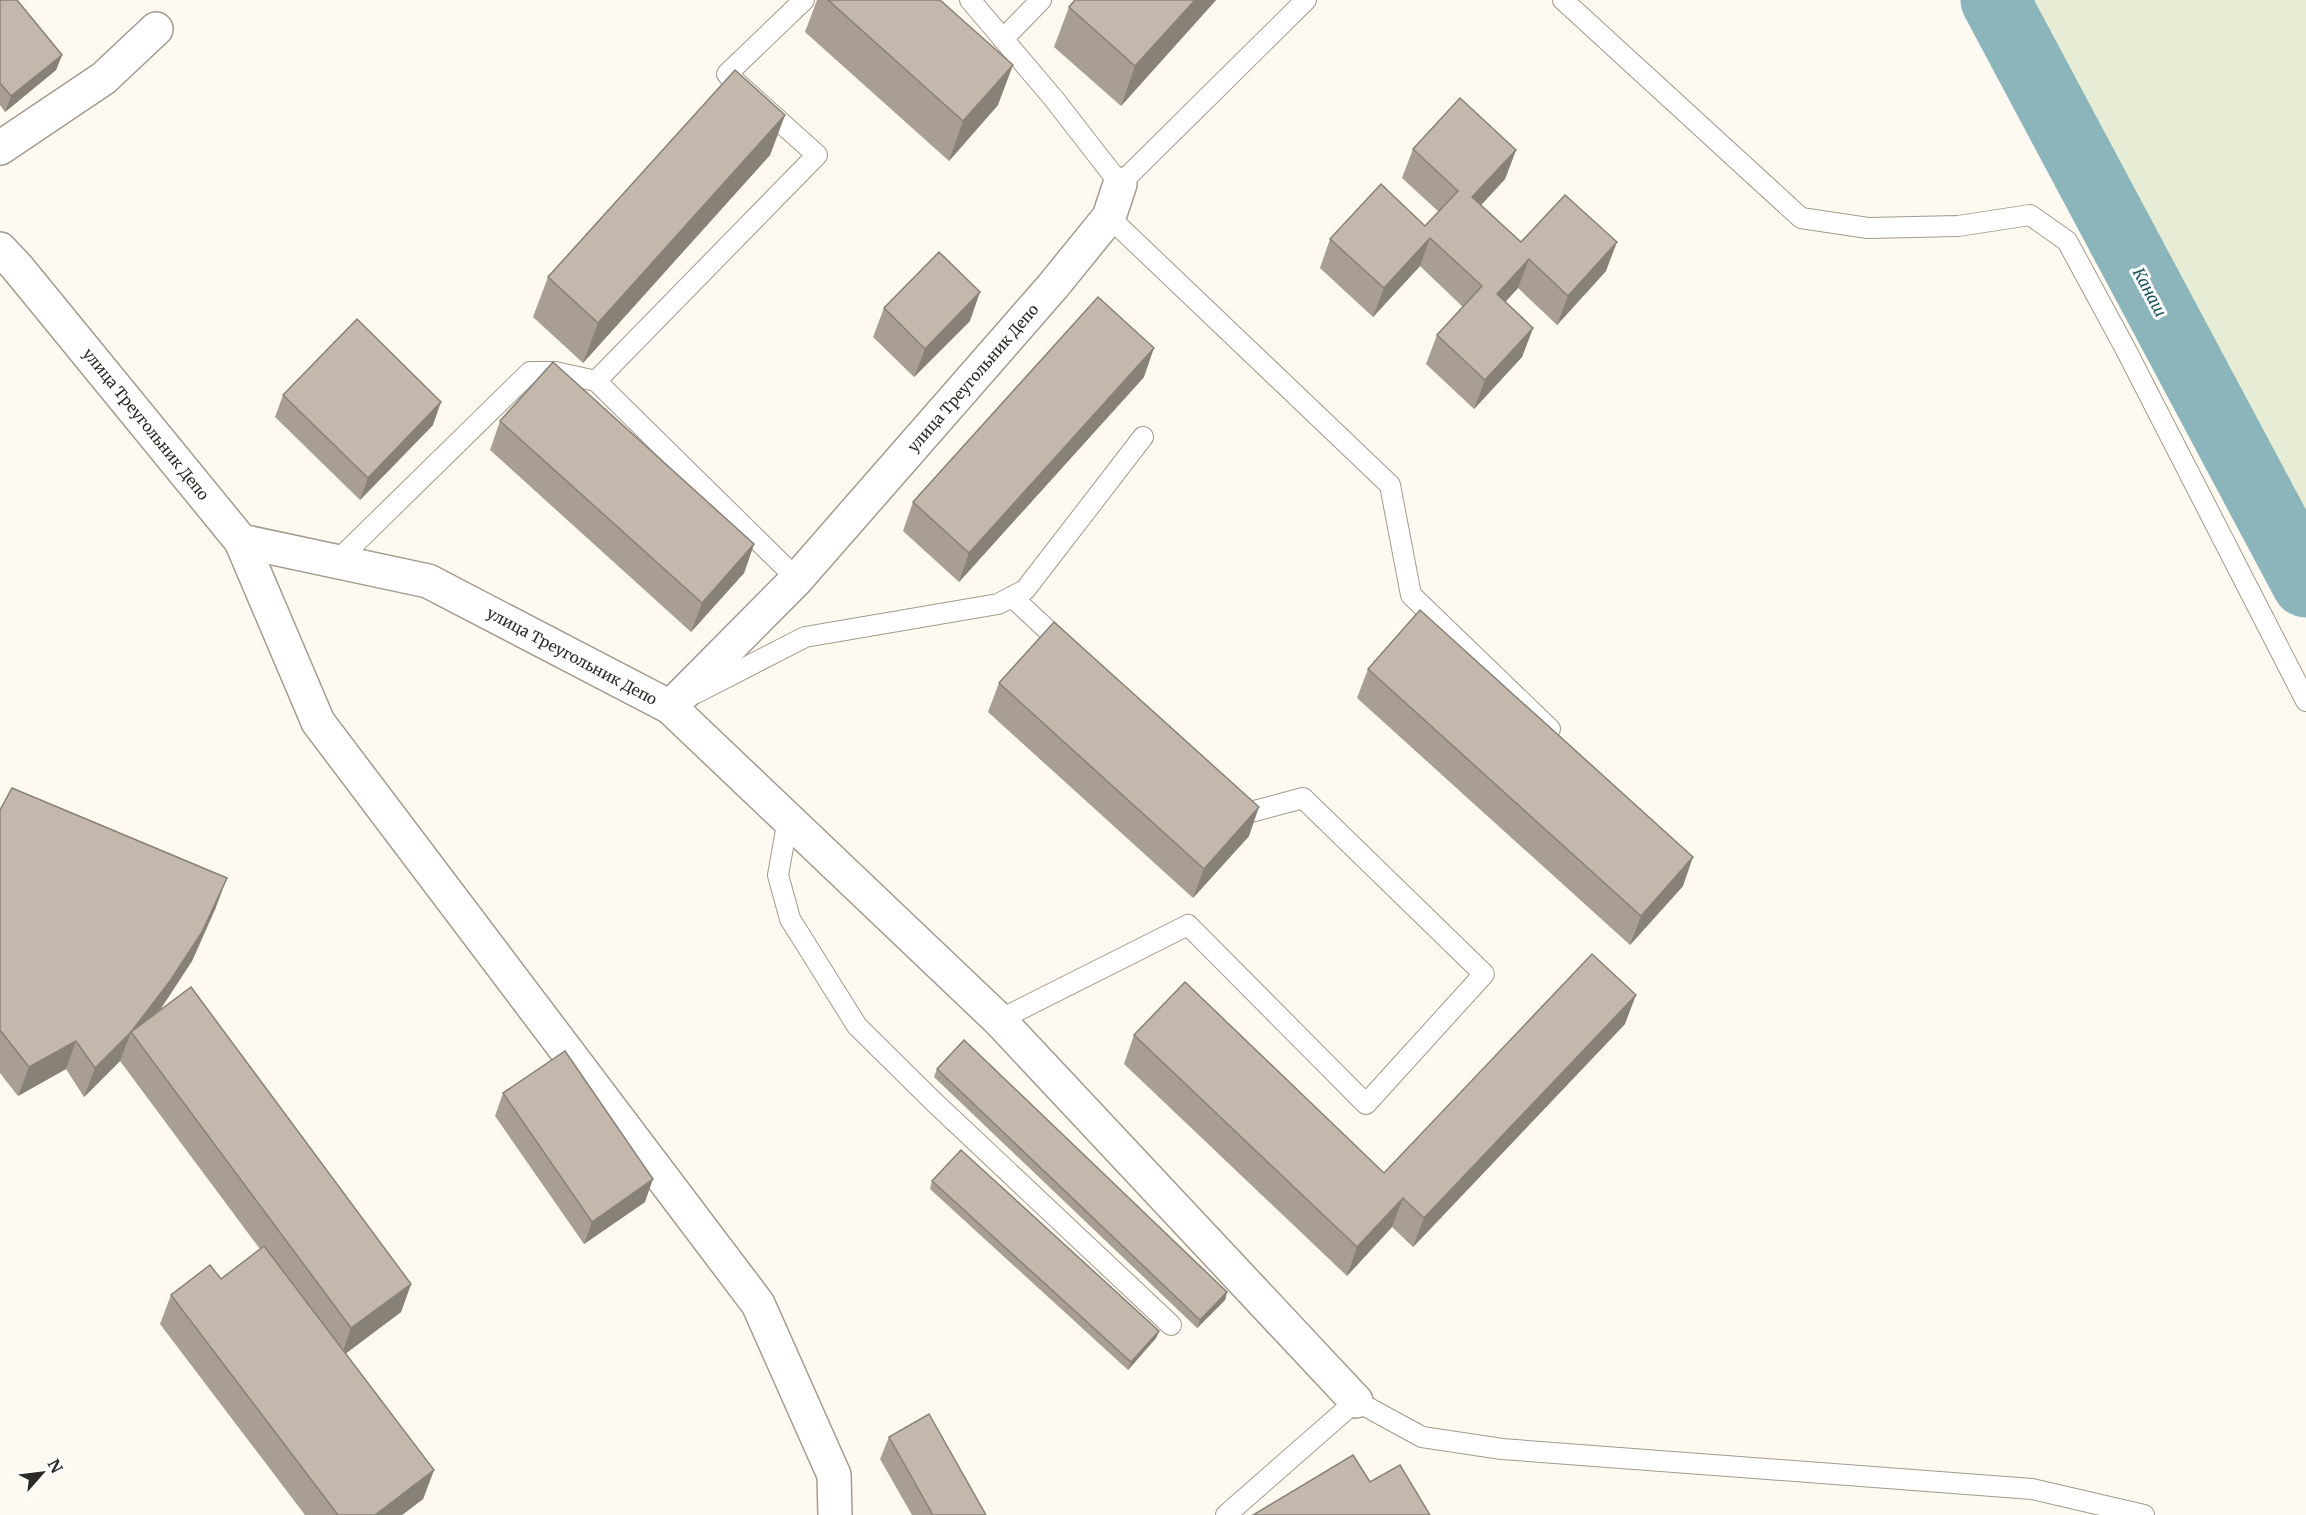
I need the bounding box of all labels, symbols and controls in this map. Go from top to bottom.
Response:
water label: Канаш [2129,264,2171,320]
street label: улица Треугольник Депо [903,300,1043,456]
street label: улица Треугольник Депо [79,344,213,504]
street label: улица Треугольник Депо [484,603,661,709]
north arrow [12,1443,72,1503]
text: N [43,1456,67,1477]

